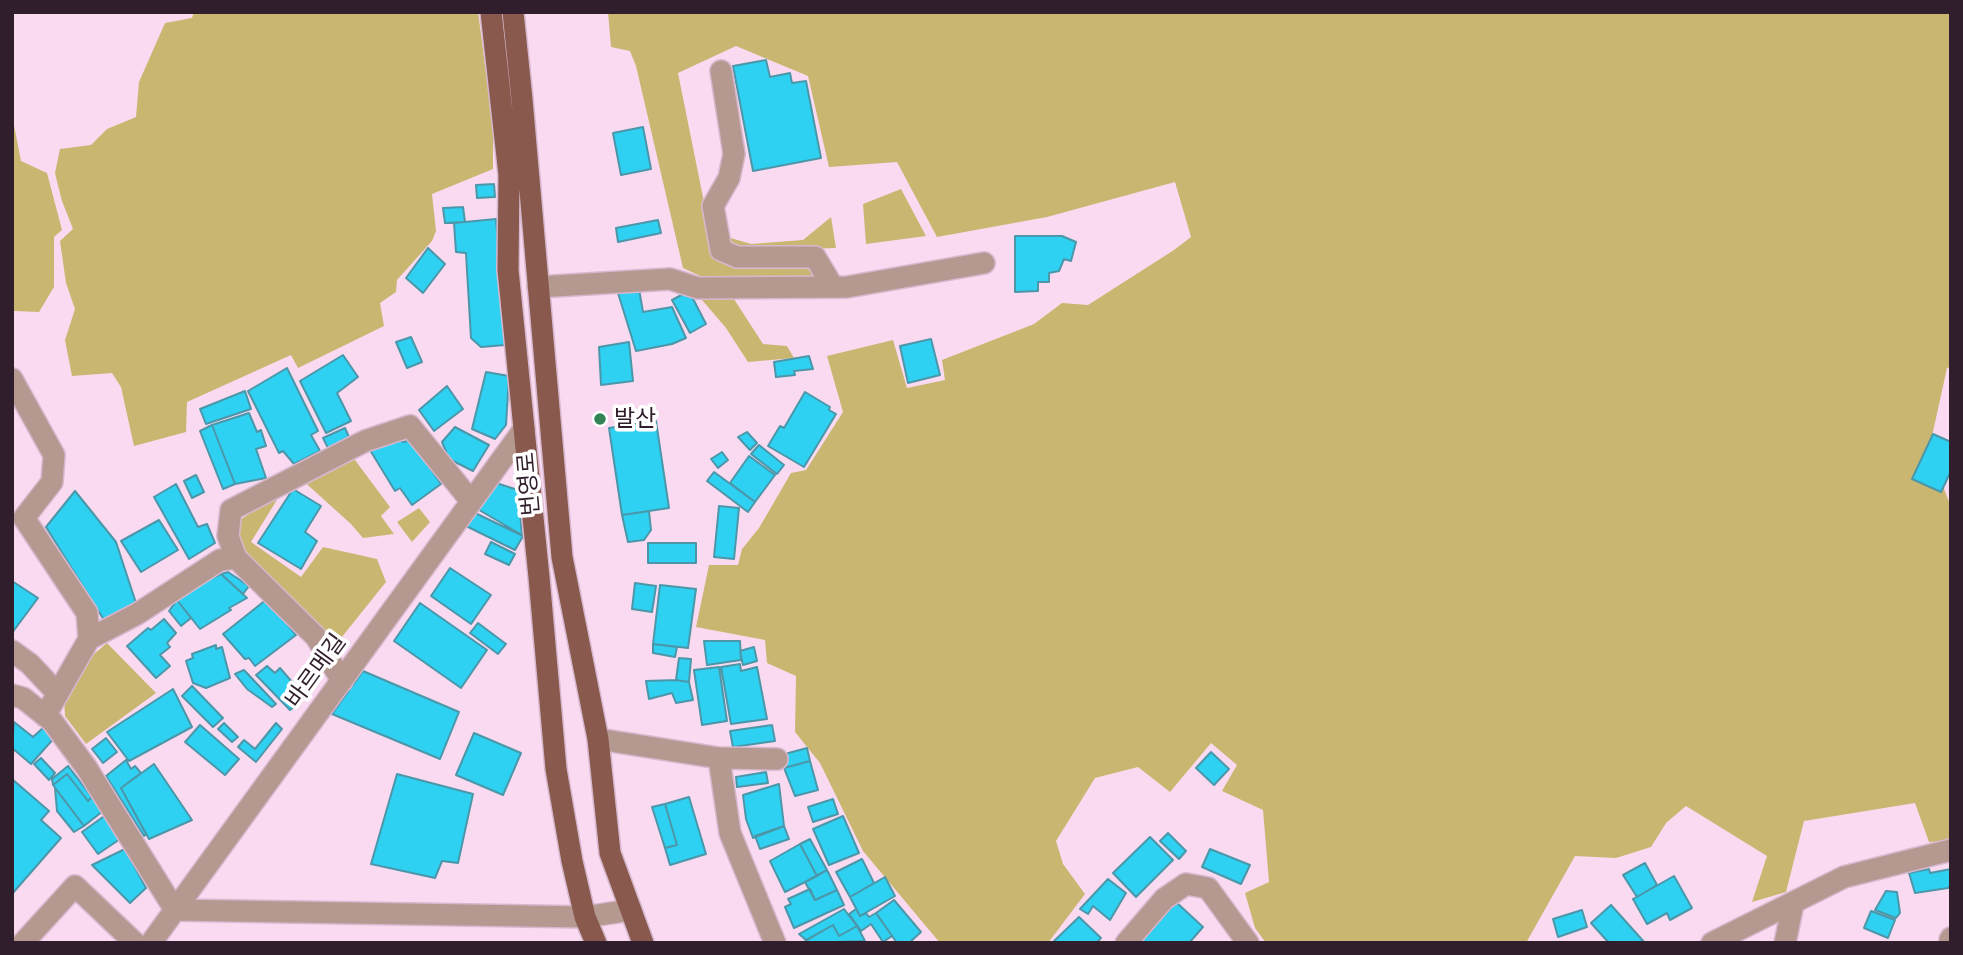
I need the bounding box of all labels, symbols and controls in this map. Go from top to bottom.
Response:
place label: 발산 [614,405,656,433]
marker: 발산 [592,411,608,427]
street label: 번영로 [512,451,546,517]
street label: 바르메길 [280,629,352,713]

